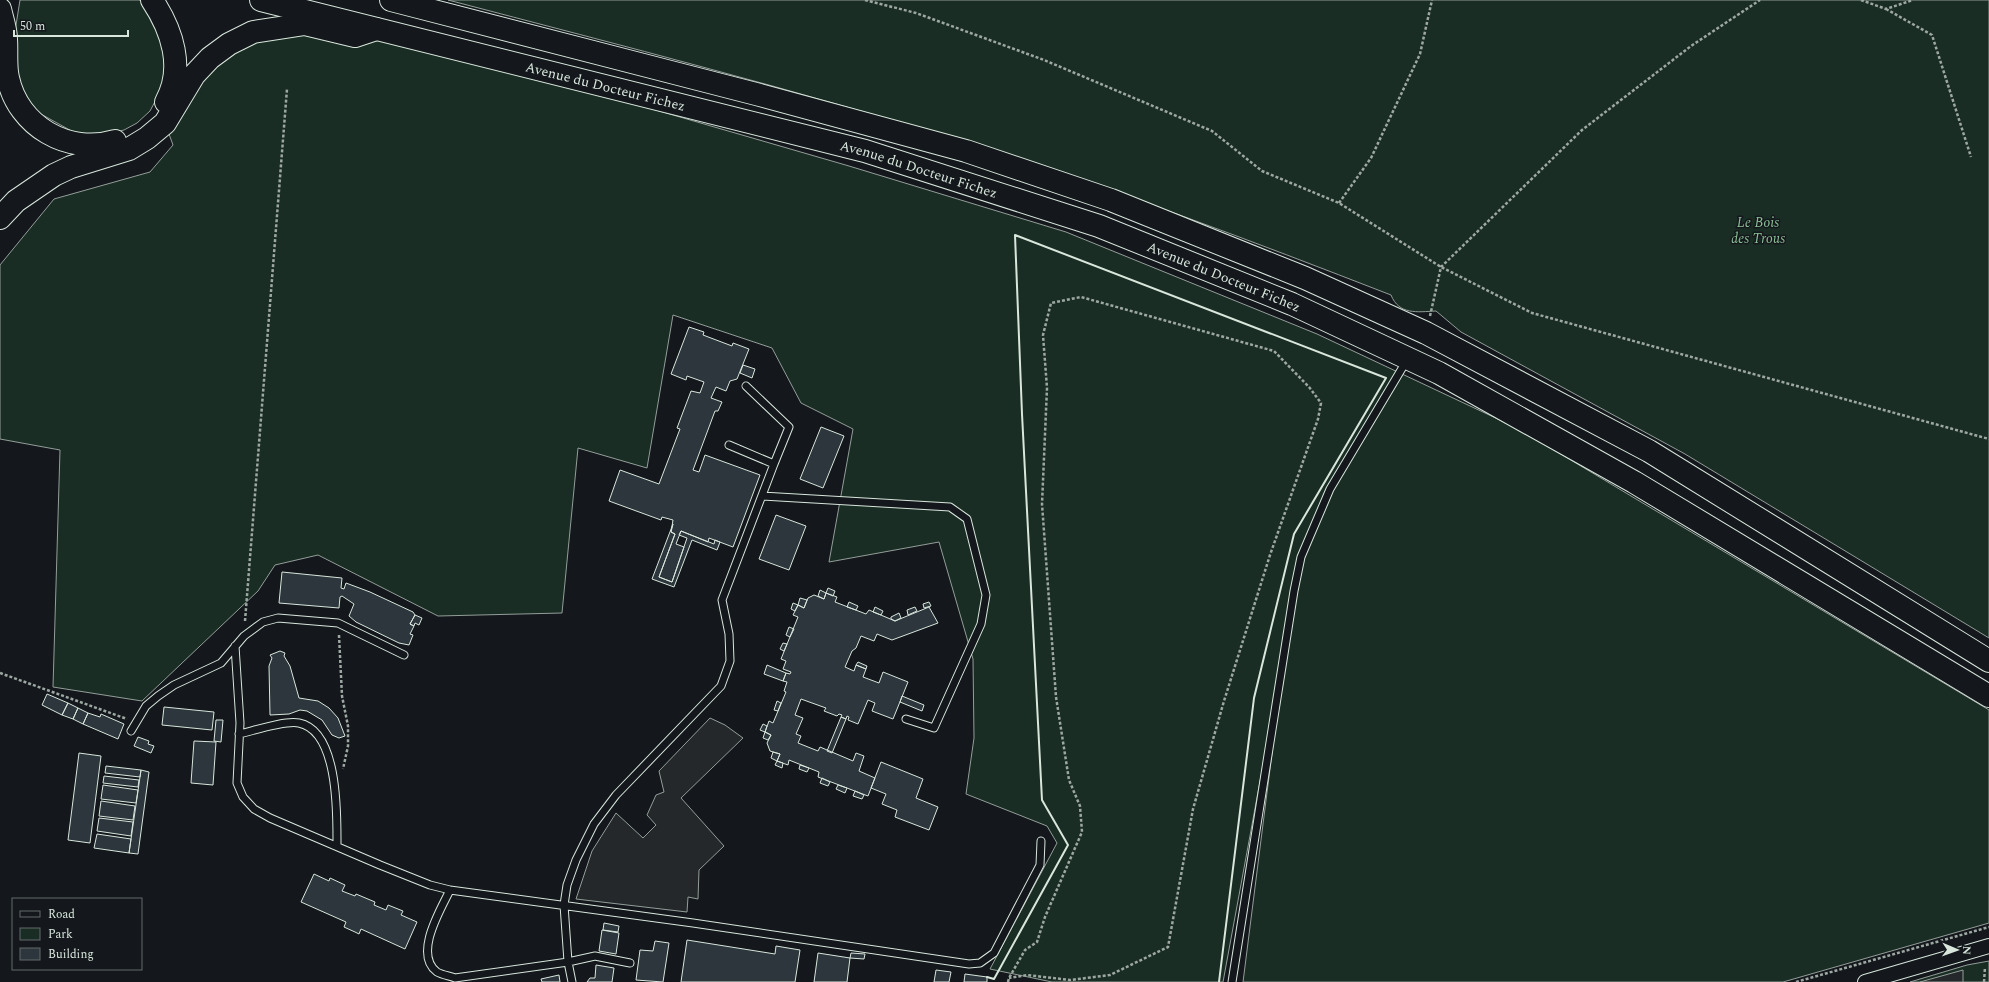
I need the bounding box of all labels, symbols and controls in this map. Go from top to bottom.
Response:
scale bar [14,12,128,38]
text: 50 m [20,17,45,36]
street label: Avenue du Docteur Fichez [523,56,688,116]
street label: Avenue du Docteur Fichez [838,135,1000,203]
park label: Le Bois des Trous [1731,212,1785,249]
street label: Avenue du Docteur Fichez [1144,236,1304,317]
legend [12,898,142,970]
text: Road [48,905,75,924]
text: Park [48,925,73,944]
north arrow [1937,930,1977,970]
text: Building [48,945,94,964]
text: N [1958,946,1975,955]

